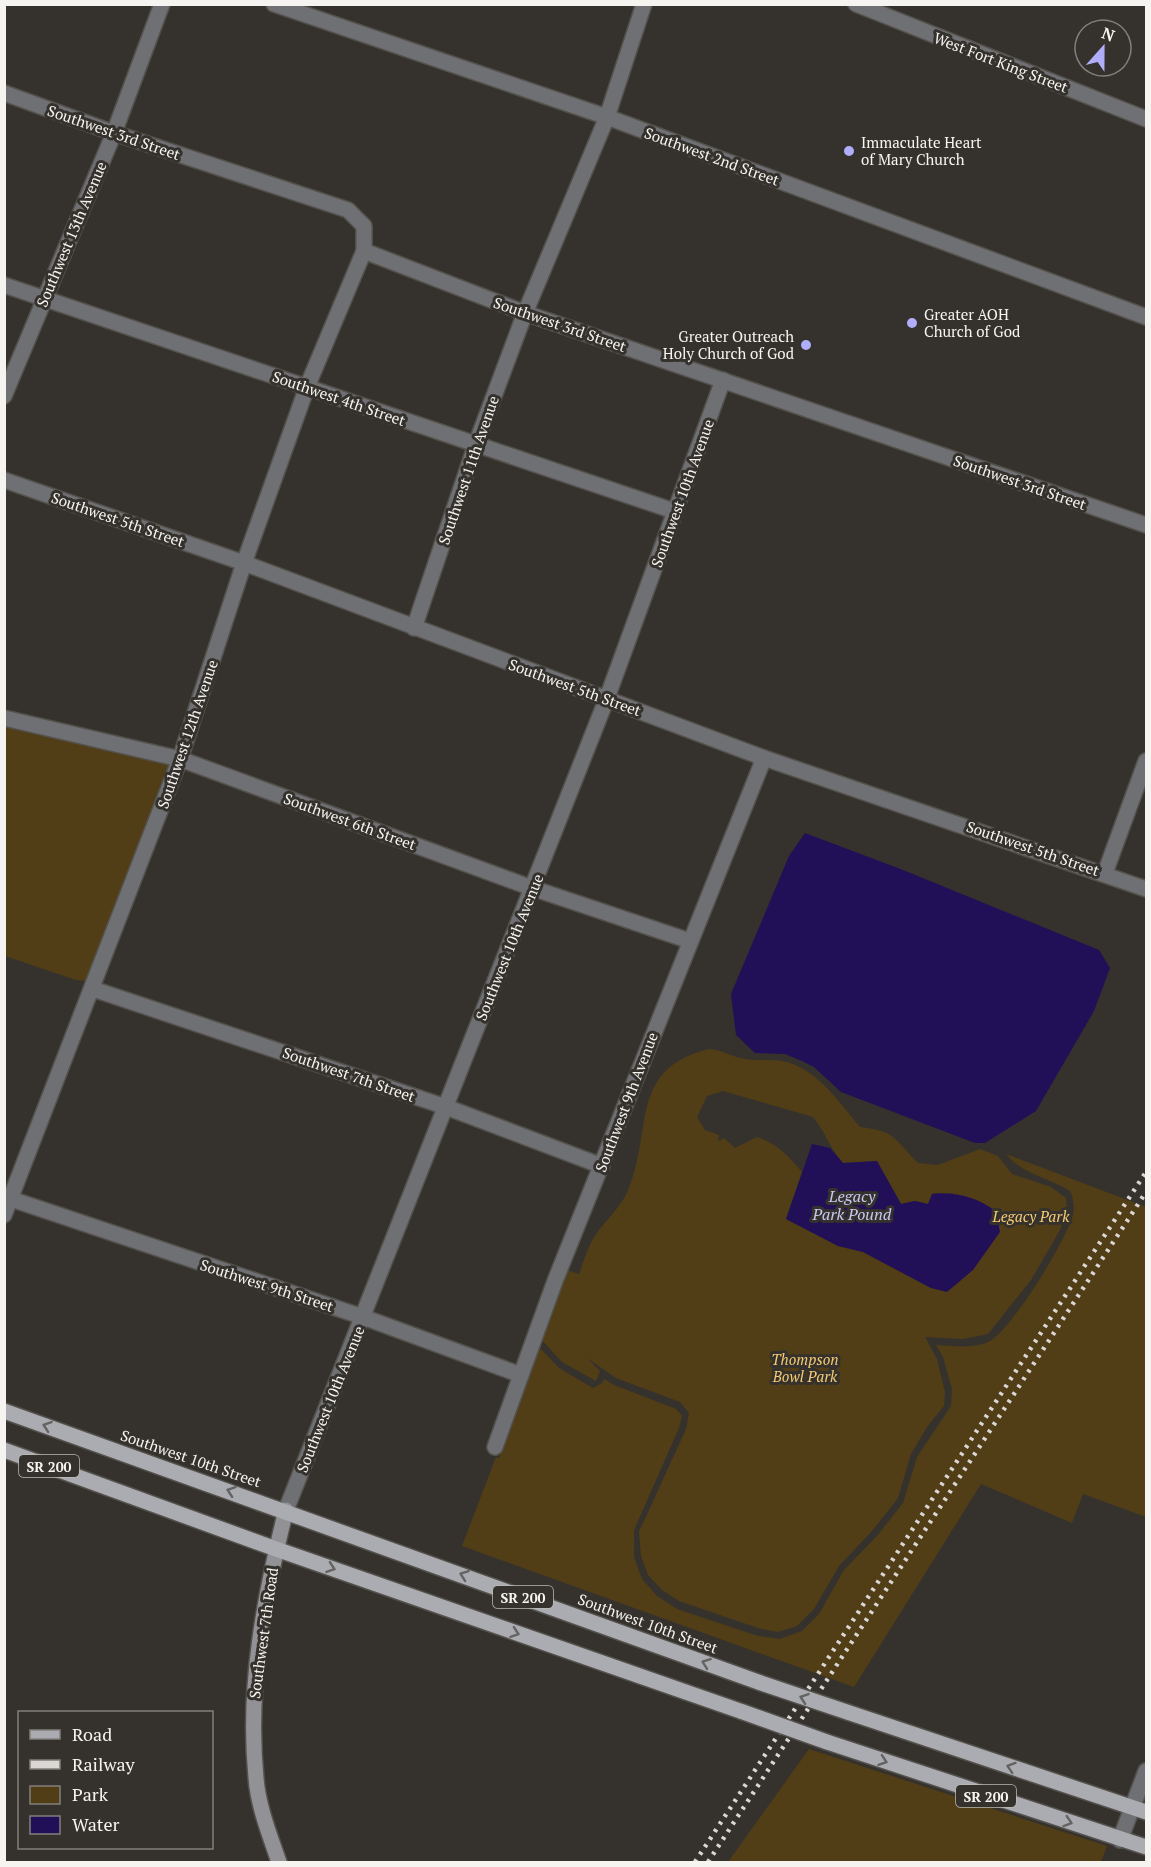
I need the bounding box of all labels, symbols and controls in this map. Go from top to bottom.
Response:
north arrow [1073,18,1133,78]
text: N [1099,22,1118,46]
street label: West Fort King Street [931,27,1071,97]
street label: Southwest 3rd Street [45,100,183,164]
street label: Southwest 2nd Street [642,122,783,190]
place label: Immaculate Heart of Mary Church [861,132,982,169]
marker: Immaculate Heart of Mary Church [842,144,856,158]
street label: Southwest 13th Avenue [31,158,111,310]
street label: Southwest 3rd Street [491,292,629,356]
place label: Greater AOH Church of God [924,304,1020,341]
marker: Greater AOH Church of God [905,316,919,330]
place label: Greater Outreach Holy Church of God [663,326,794,363]
marker: Greater Outreach Holy Church of God [799,338,813,352]
street label: Southwest 4th Street [270,366,409,430]
street label: Southwest 11th Avenue [433,393,503,547]
street label: Southwest 10th Avenue [646,416,718,570]
street label: Southwest 3rd Street [951,450,1089,514]
street label: Southwest 5th Street [49,487,188,551]
street label: Southwest 5th Street [506,654,644,720]
street label: Southwest 12th Avenue [152,657,222,811]
street label: Southwest 6th Street [281,788,419,854]
street label: Southwest 5th Street [964,816,1103,880]
street label: Southwest 10th Avenue [470,871,548,1023]
street label: Southwest 9th Avenue [590,1029,662,1175]
street label: Southwest 7th Street [280,1042,418,1106]
water label: Legacy Park Pound [812,1185,892,1225]
park label: Legacy Park [992,1206,1070,1226]
street label: Southwest 9th Street [198,1254,337,1316]
street label: Southwest 10th Avenue [291,1323,369,1475]
park label: Thompson Bowl Park [771,1349,839,1386]
one-way arrow [42,1421,53,1434]
street label: Southwest 10th Street [118,1425,264,1492]
road number: SR 200 [19,1455,79,1477]
one-way arrow [226,1485,237,1498]
one-way arrow [325,1561,336,1574]
street label: Southwest 7th Road [244,1566,282,1700]
one-way arrow [459,1569,469,1582]
road number: SR 200 [493,1586,553,1608]
street label: Southwest 10th Street [575,1588,721,1658]
one-way arrow [510,1625,520,1638]
one-way arrow [701,1658,712,1670]
one-way arrow [799,1692,810,1705]
legend [18,1711,213,1849]
text: Road [72,1722,112,1746]
text: Railway [72,1752,136,1776]
one-way arrow [877,1753,888,1766]
one-way arrow [1006,1762,1017,1775]
text: Park [72,1782,109,1806]
road number: SR 200 [956,1785,1016,1807]
text: Water [72,1812,119,1836]
one-way arrow [1062,1815,1073,1828]

